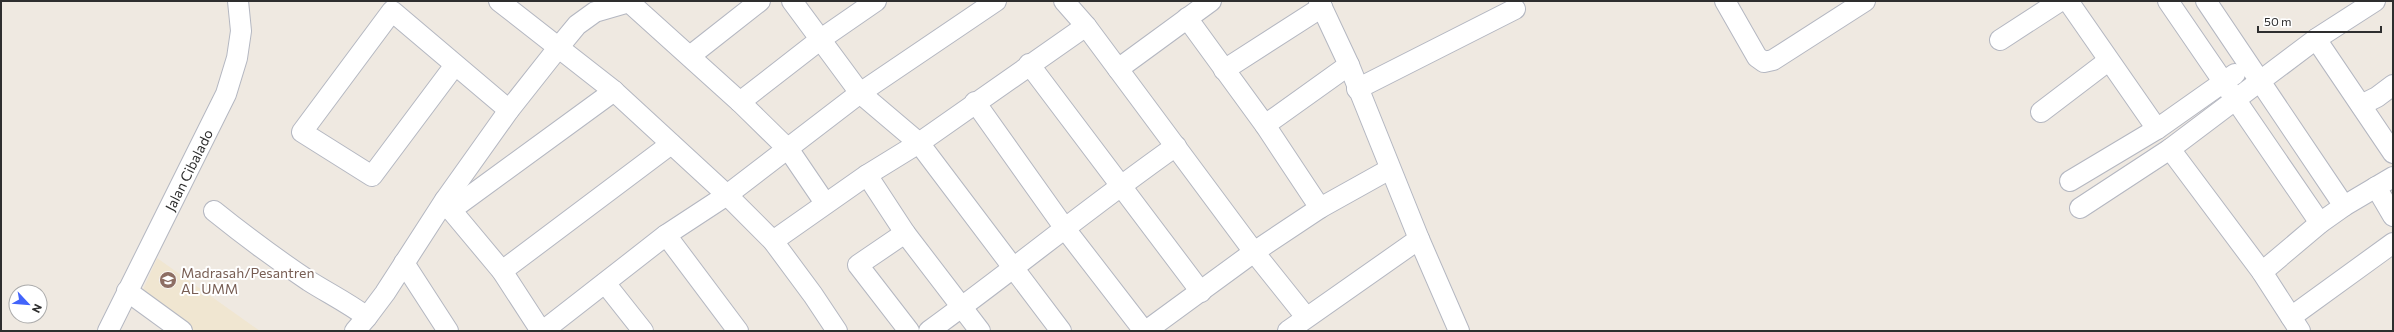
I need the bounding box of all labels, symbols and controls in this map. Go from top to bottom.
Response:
scale bar [2258,8,2381,34]
text: 50 m [2264,14,2292,28]
street label: Jalan Cibalado [161,126,216,214]
place label: Madrasah/Pesantren AL UMM [181,264,315,297]
school or university icon: Madrasah/Pesantren AL UMM [158,270,178,290]
north arrow [8,284,48,324]
text: N [30,302,45,315]

